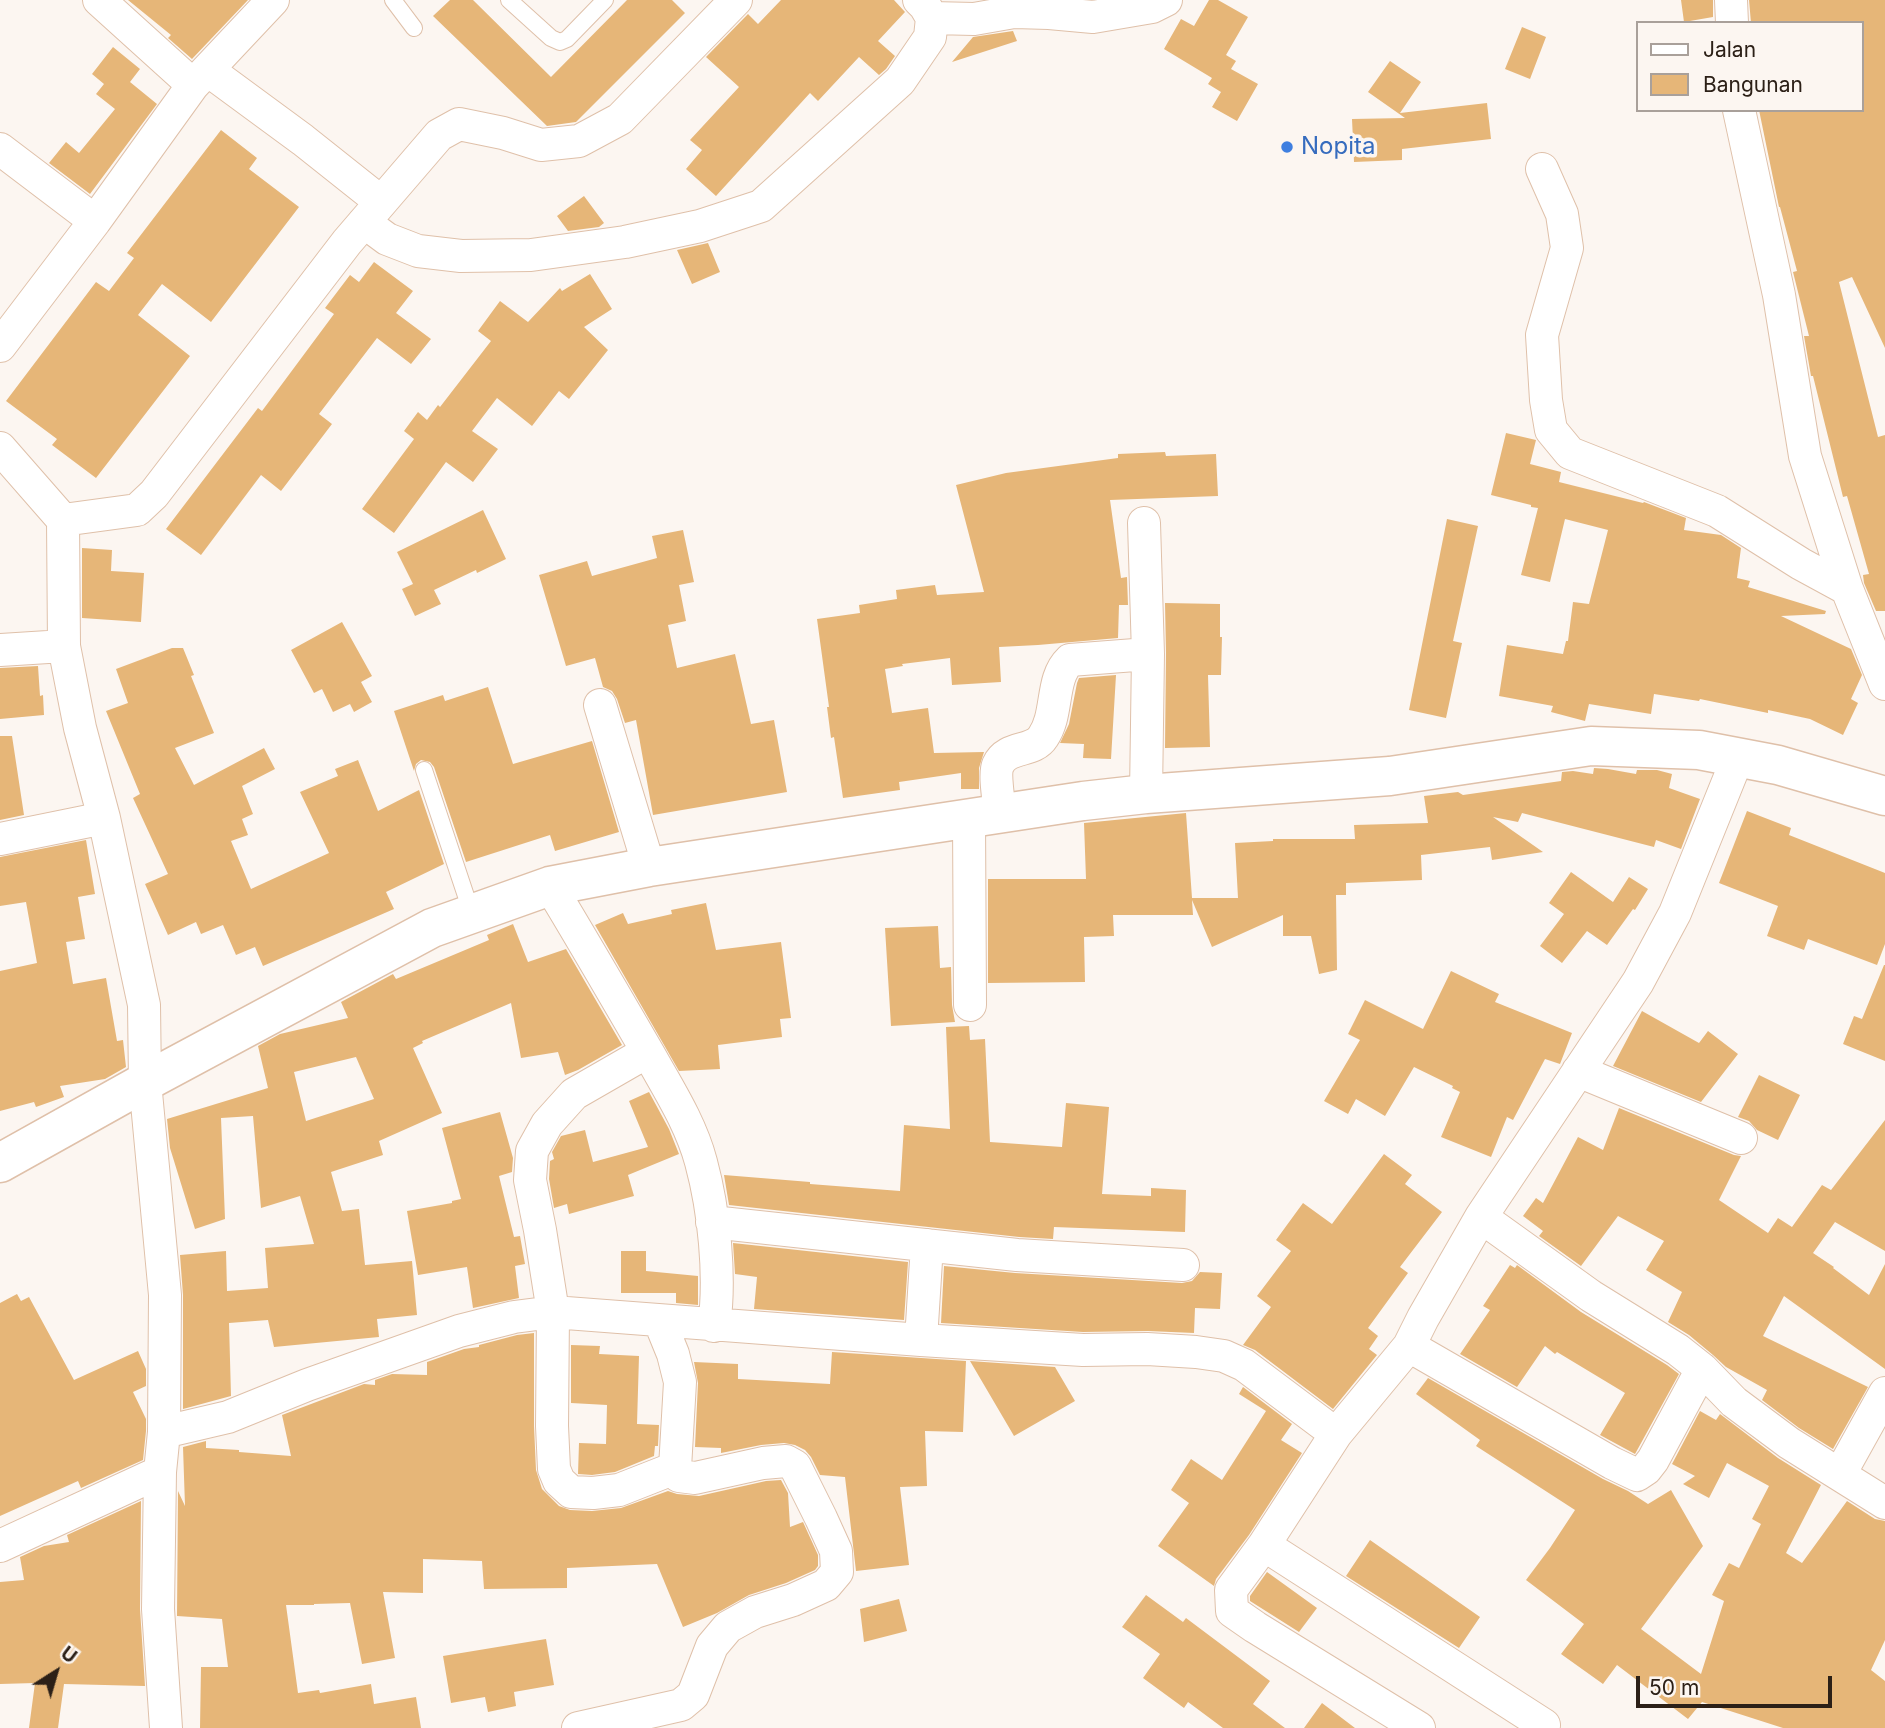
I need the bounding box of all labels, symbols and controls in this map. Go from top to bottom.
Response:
legend [1636,21,1864,112]
text: Jalan [1703,37,1756,62]
text: Bangunan [1703,72,1803,97]
place label: Nopita [1301,133,1375,161]
marker: Nopita [1279,139,1295,155]
north arrow [21,1637,91,1707]
text: U [56,1641,81,1668]
scale bar [1640,1662,1836,1706]
text: 50 m [1649,1675,1699,1700]

